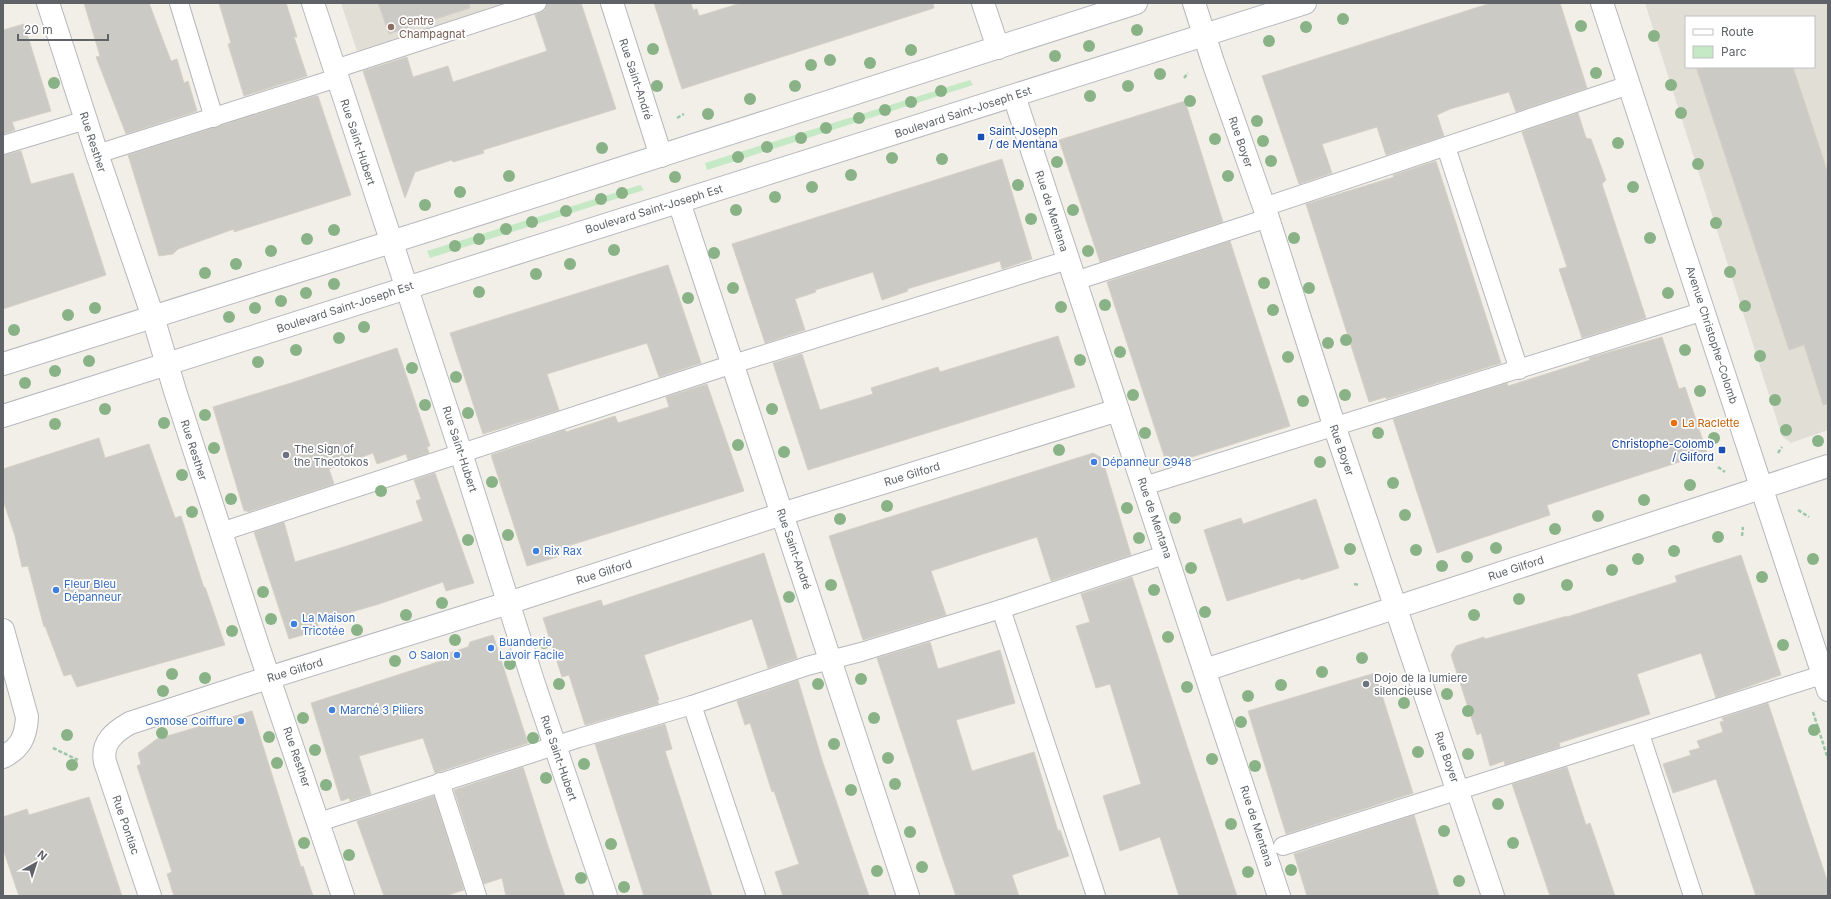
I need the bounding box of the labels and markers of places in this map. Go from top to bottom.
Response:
place label: Centre Champagnat [399,14,466,41]
marker: Centre Champagnat [386,22,396,32]
place label: Saint-Joseph / de Mentana [989,124,1058,151]
marker: Saint-Joseph / de Mentana [976,132,986,142]
place label: La Raclette [1682,416,1739,430]
marker: La Raclette [1669,418,1679,428]
place label: Christophe-Colomb / Gilford [1612,437,1714,464]
place label: The Sign of the Theotokos [294,442,369,469]
marker: Christophe-Colomb / Gilford [1717,445,1727,455]
marker: The Sign of the Theotokos [281,450,291,460]
place label: Dépanneur G948 [1102,455,1192,469]
marker: Dépanneur G948 [1089,457,1099,467]
place label: Rix Rax [544,544,582,558]
marker: Rix Rax [531,546,541,556]
place label: Fleur Bleu Dépanneur [64,577,121,604]
marker: Fleur Bleu Dépanneur [51,585,61,595]
place label: La Maison Tricotée [302,611,355,638]
marker: La Maison Tricotée [289,619,299,629]
place label: Buanderie Lavoir Facile [499,635,564,662]
marker: Buanderie Lavoir Facile [486,643,496,653]
place label: O Salon [409,648,449,662]
marker: O Salon [452,650,462,660]
place label: Dojo de la lumiere silencieuse [1374,671,1467,698]
marker: Dojo de la lumiere silencieuse [1361,679,1371,689]
place label: Marché 3 Piliers [340,703,424,717]
marker: Marché 3 Piliers [327,705,337,715]
place label: Osmose Coiffure [145,714,233,728]
marker: Osmose Coiffure [236,716,246,726]

